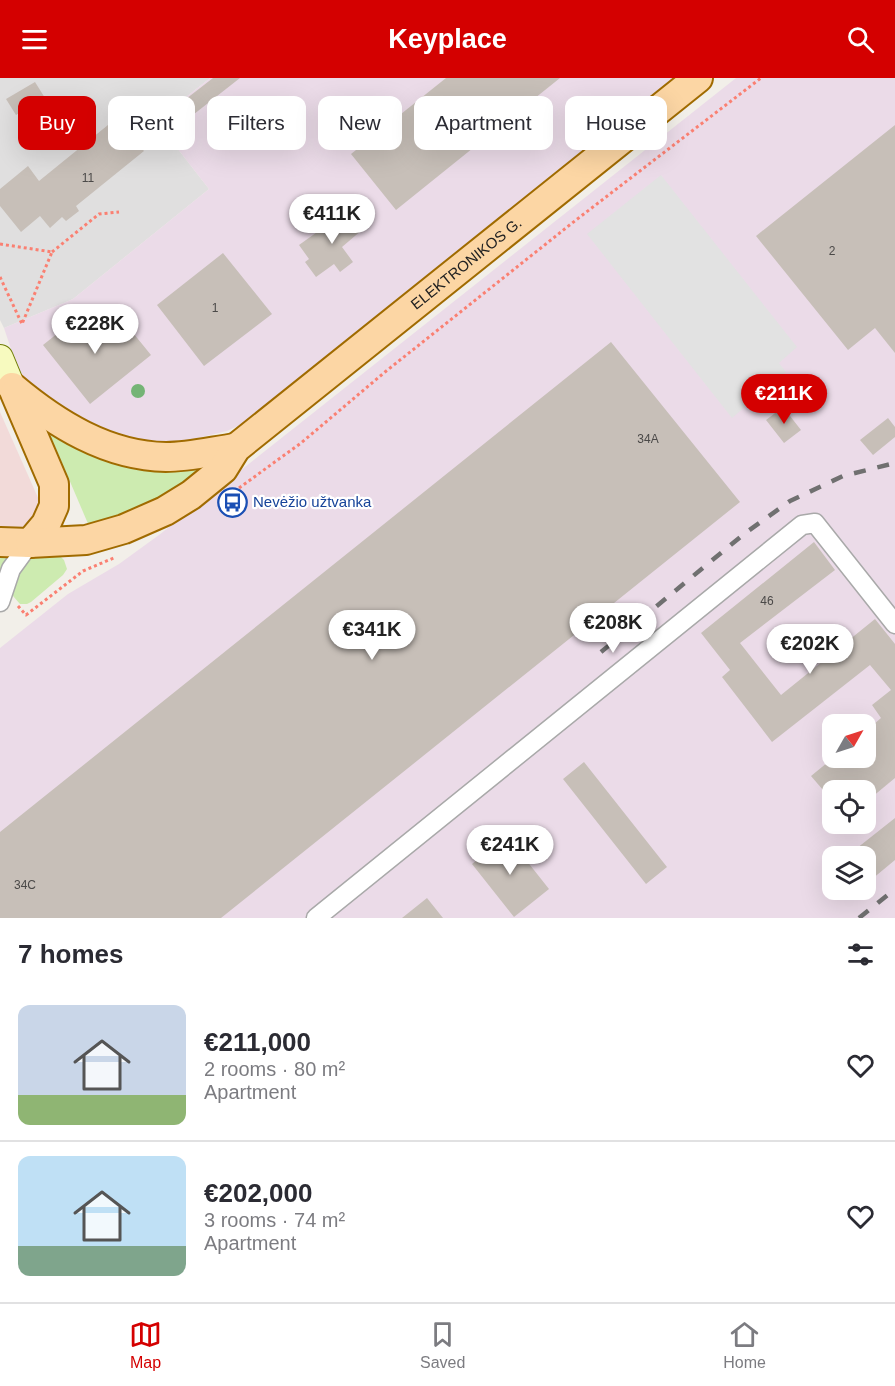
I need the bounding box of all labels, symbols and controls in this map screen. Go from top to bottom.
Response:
icon: menu [18,23,51,56]
icon: search [844,23,877,56]
text: Keyplace [388,24,507,54]
chip: Buy [18,96,96,150]
chip: Rent [108,96,195,150]
chip: Filters [207,96,306,150]
chip: New [318,96,402,150]
chip: Apartment [414,96,553,150]
chip: House [565,96,667,150]
house number: 11 [82,171,95,185]
pin: €411K [290,194,374,245]
text: €411K [303,202,361,224]
street label: ELEKTRONIKOS G. [407,214,525,313]
house number: 2 [829,244,836,258]
house number: 1 [212,301,219,315]
pin: €228K [53,304,137,355]
text: €228K [66,312,124,334]
pin: €211K [742,374,826,425]
text: €211K [755,382,813,404]
house number: 34A [637,432,659,446]
bus stop icon: Nevėžio užtvanka [216,486,248,518]
place label: Nevėžio užtvanka [253,493,372,510]
house number: 46 [760,594,774,608]
pin: €208K [571,603,655,654]
pin: €341K [330,610,414,661]
text: €208K [584,611,642,633]
text: €341K [343,618,401,640]
pin: €202K [768,624,852,675]
text: €202K [781,632,839,654]
north arrow [822,714,876,768]
map controls [822,714,876,900]
button: locate [822,780,876,834]
pin: €241K [468,825,552,876]
text: €241K [481,833,539,855]
button: layers [822,846,876,900]
house number: 34C [14,878,36,892]
icon: filters [844,938,877,971]
text: 7 homes [18,939,124,969]
text: €211,000 [204,1027,311,1057]
icon: home [66,1029,138,1101]
icon: heart [844,1049,877,1082]
text: 2 rooms · 80 m² [204,1058,345,1080]
text: Apartment [204,1081,296,1103]
text: €202,000 [204,1178,312,1208]
icon: home [66,1180,138,1252]
icon: heart [844,1200,877,1233]
text: 3 rooms · 74 m² [204,1209,345,1231]
text: Apartment [204,1232,296,1254]
tab: Map [129,1318,162,1372]
tab: Saved [420,1318,465,1372]
tab: Home [723,1318,766,1372]

